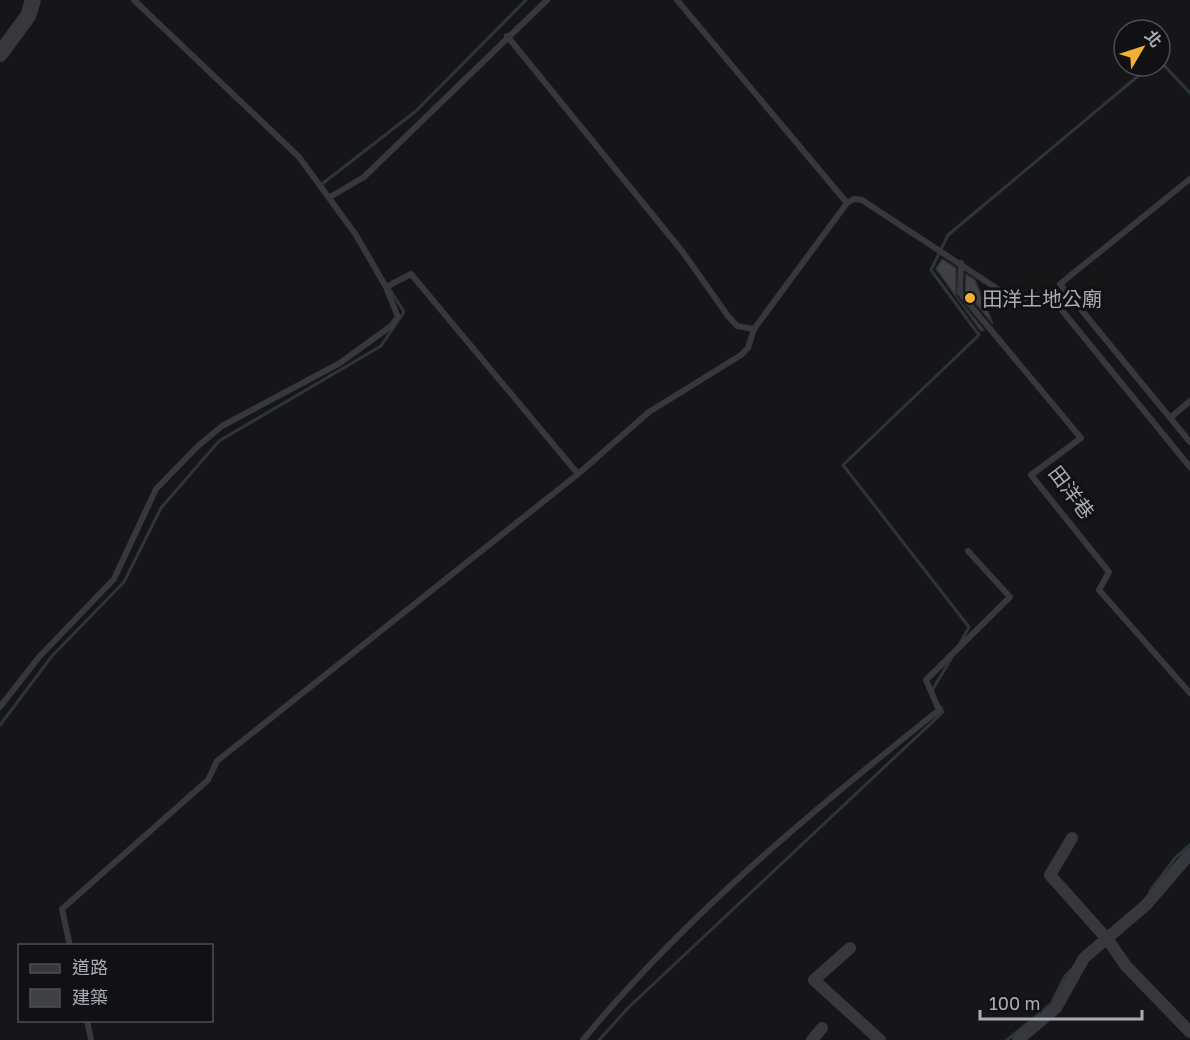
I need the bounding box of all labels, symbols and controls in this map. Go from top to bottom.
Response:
north arrow [1112,18,1172,78]
text: 北 [1141,26,1166,51]
place label: 田洋土地公廟 [982,286,1102,310]
marker: 田洋土地公廟 [963,291,977,305]
street label: 田洋巷 [1044,461,1100,523]
legend [18,944,213,1022]
text: 道路 [72,956,108,978]
scale bar [980,983,1142,1021]
text: 建築 [72,986,108,1008]
text: 100 m [989,992,1040,1014]

